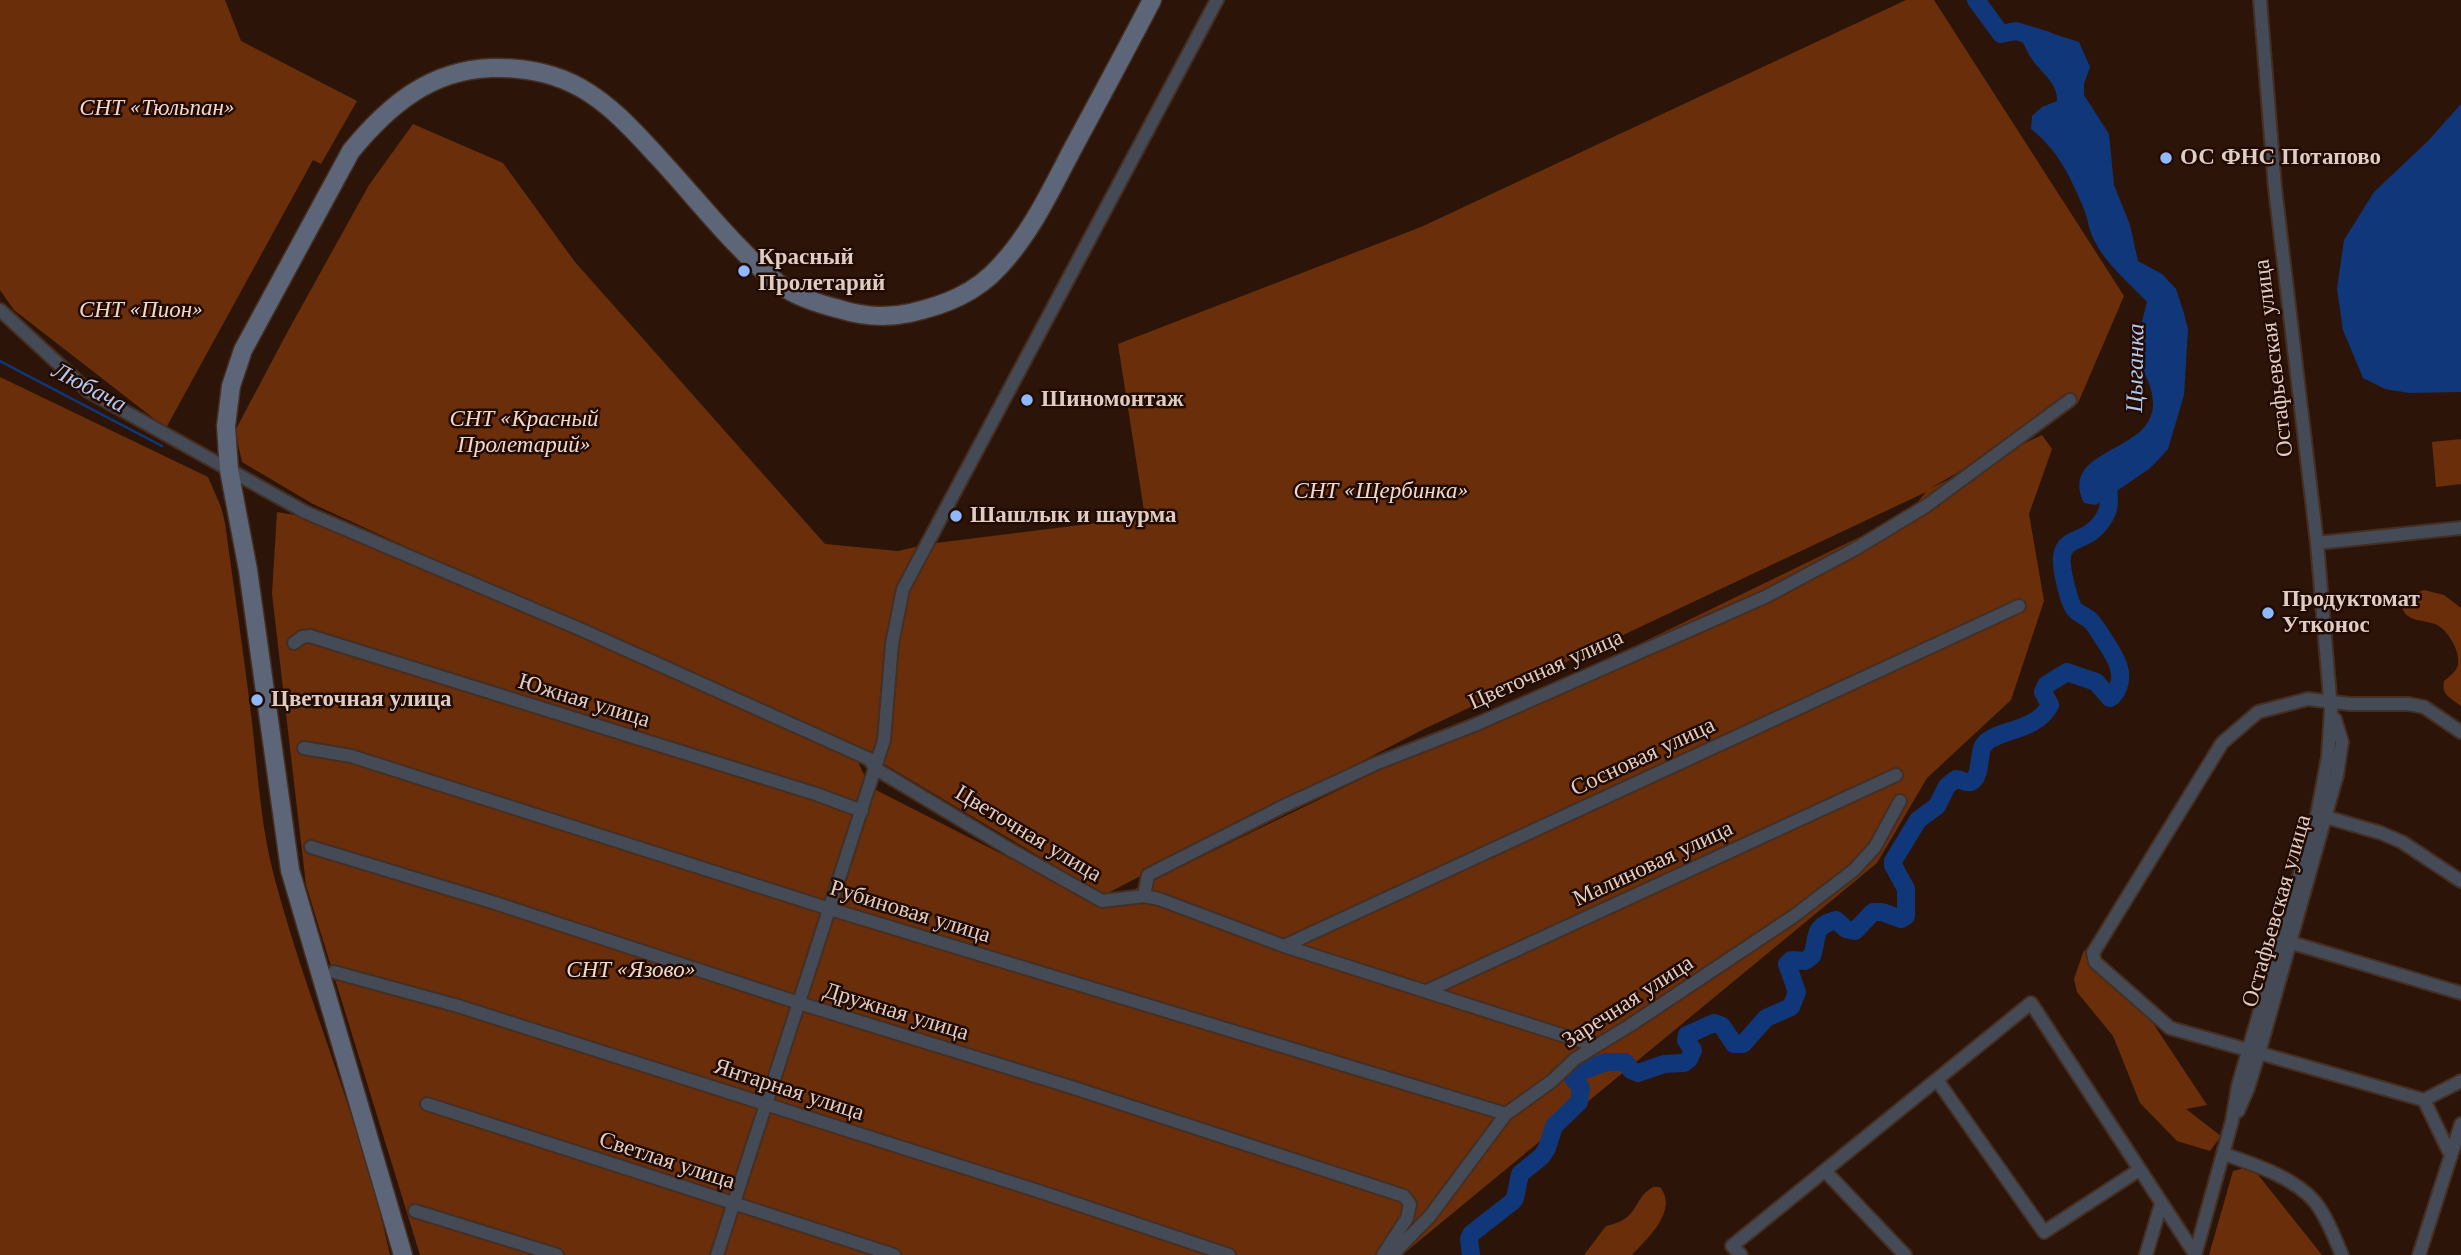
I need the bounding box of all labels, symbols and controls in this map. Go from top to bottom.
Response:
park label: СНТ «Тюльпан» [79,95,235,123]
place label: ОС ФНС Потапово [2180,144,2381,172]
marker: ОС ФНС Потапово [2158,150,2174,166]
place label: Красный Пролетарий [758,244,885,298]
street label: Остафьевская улица [2248,258,2300,458]
marker: Красный Пролетарий [736,263,752,279]
park label: СНТ «Пион» [79,297,203,325]
water label: Цыганка [2121,323,2151,413]
water label: Любача [47,356,131,420]
place label: Шиномонтаж [1041,386,1184,414]
marker: Шиномонтаж [1019,392,1035,408]
park label: СНТ «Красный Пролетарий» [449,406,599,460]
park label: СНТ «Щербинка» [1294,478,1468,506]
place label: Шашлык и шаурма [970,502,1176,530]
marker: Шашлык и шаурма [948,508,964,524]
place label: Продуктомат Утконос [2282,586,2420,640]
marker: Продуктомат Утконос [2260,605,2276,621]
street label: Цветочная улица [1464,624,1628,716]
street label: Южная улица [515,668,653,734]
place label: Цветочная улица [271,686,452,714]
marker: Цветочная улица [249,692,265,708]
street label: Сосновая улица [1566,711,1720,803]
street label: Цветочная улица [950,779,1106,889]
street label: Остафьевская улица [2236,812,2318,1010]
street label: Малиновая улица [1569,815,1737,913]
street label: Рубиновая улица [826,874,994,950]
street label: Заречная улица [1557,949,1699,1055]
park label: СНТ «Язово» [566,957,696,985]
street label: Дружная улица [820,977,972,1047]
street label: Янтарная улица [710,1053,868,1127]
street label: Светлая улица [595,1126,739,1196]

